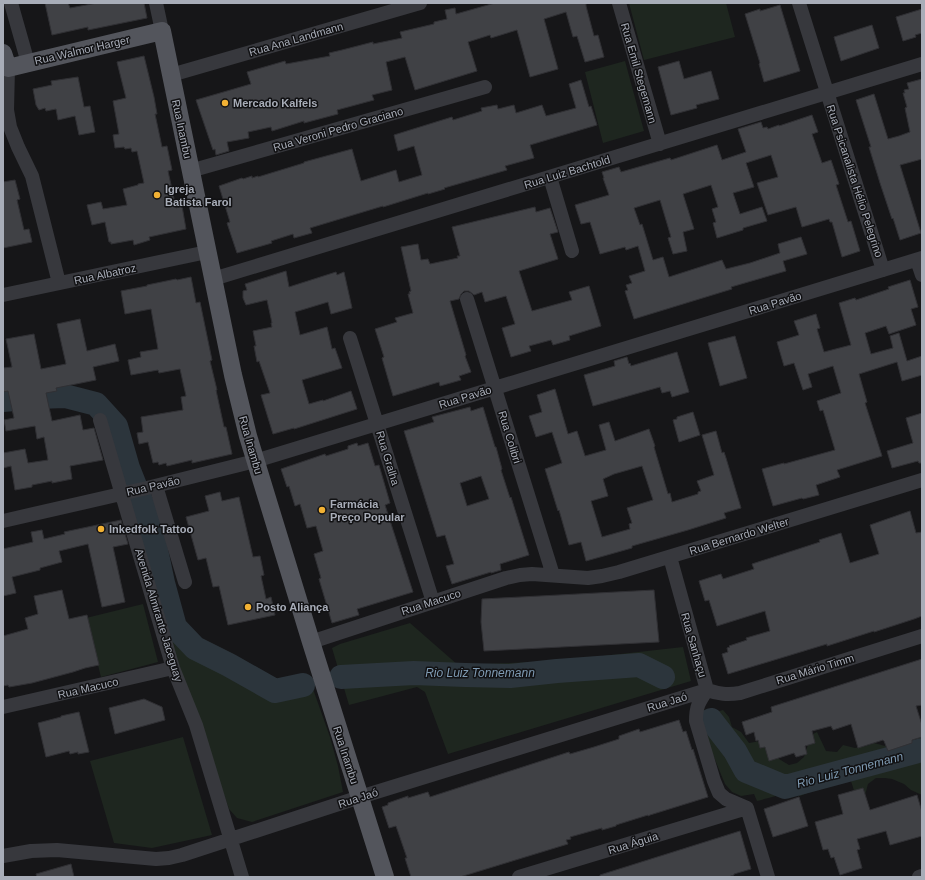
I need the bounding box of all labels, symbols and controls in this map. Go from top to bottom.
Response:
street label: Rua Ana Landmann [248,20,344,58]
street label: Rua Emil Stegemann [619,21,659,125]
street label: Rua Walmor Harger [33,33,131,67]
place label: Mercado Kalfels [233,97,317,109]
street label: Rua Inambu [170,98,194,160]
marker: Mercado Kalfels [220,98,230,108]
street label: Rua Psicanalista Hélio Pelegrino [825,103,885,259]
street label: Rua Veroni Pedro Graciano [272,105,404,153]
street label: Rua Luiz Bachtold [523,153,611,191]
place label: Igreja Batista Farol [165,183,232,208]
marker: Igreja Batista Farol [152,190,162,200]
street label: Rua Albatroz [73,262,137,286]
street label: Rua Pavão [747,289,803,317]
street label: Rua Pavão [437,383,493,411]
street label: Rua Colibri [496,409,524,465]
street label: Rua Inambu [237,415,265,475]
street label: Rua Gralha [374,429,402,487]
street label: Rua Pavão [125,474,181,498]
place label: Farmácia Preço Popular [330,498,405,523]
marker: Farmácia Preço Popular [317,505,327,515]
street label: Rua Bernardo Welter [688,515,790,557]
place label: Inkedfolk Tattoo [109,523,193,535]
marker: Inkedfolk Tattoo [96,524,106,534]
street label: Avenida Almirante Jaceguay [133,547,185,684]
street label: Rua Macuco [400,587,462,617]
place label: Posto Aliança [256,601,329,613]
marker: Posto Aliança [243,602,253,612]
street label: Rua Sanhaçu [679,611,709,679]
street label: Rua Mário Timm [775,651,855,687]
water label: Rio Luiz Tonnemann [425,666,535,680]
street label: Rua Macuco [57,675,119,701]
street label: Rua Jaó [646,690,688,714]
street label: Rua Inambu [331,725,361,785]
water label: Rio Luiz Tonnemann [795,749,905,791]
street label: Rua Jaó [337,786,379,810]
street label: Rua Águia [607,829,660,856]

